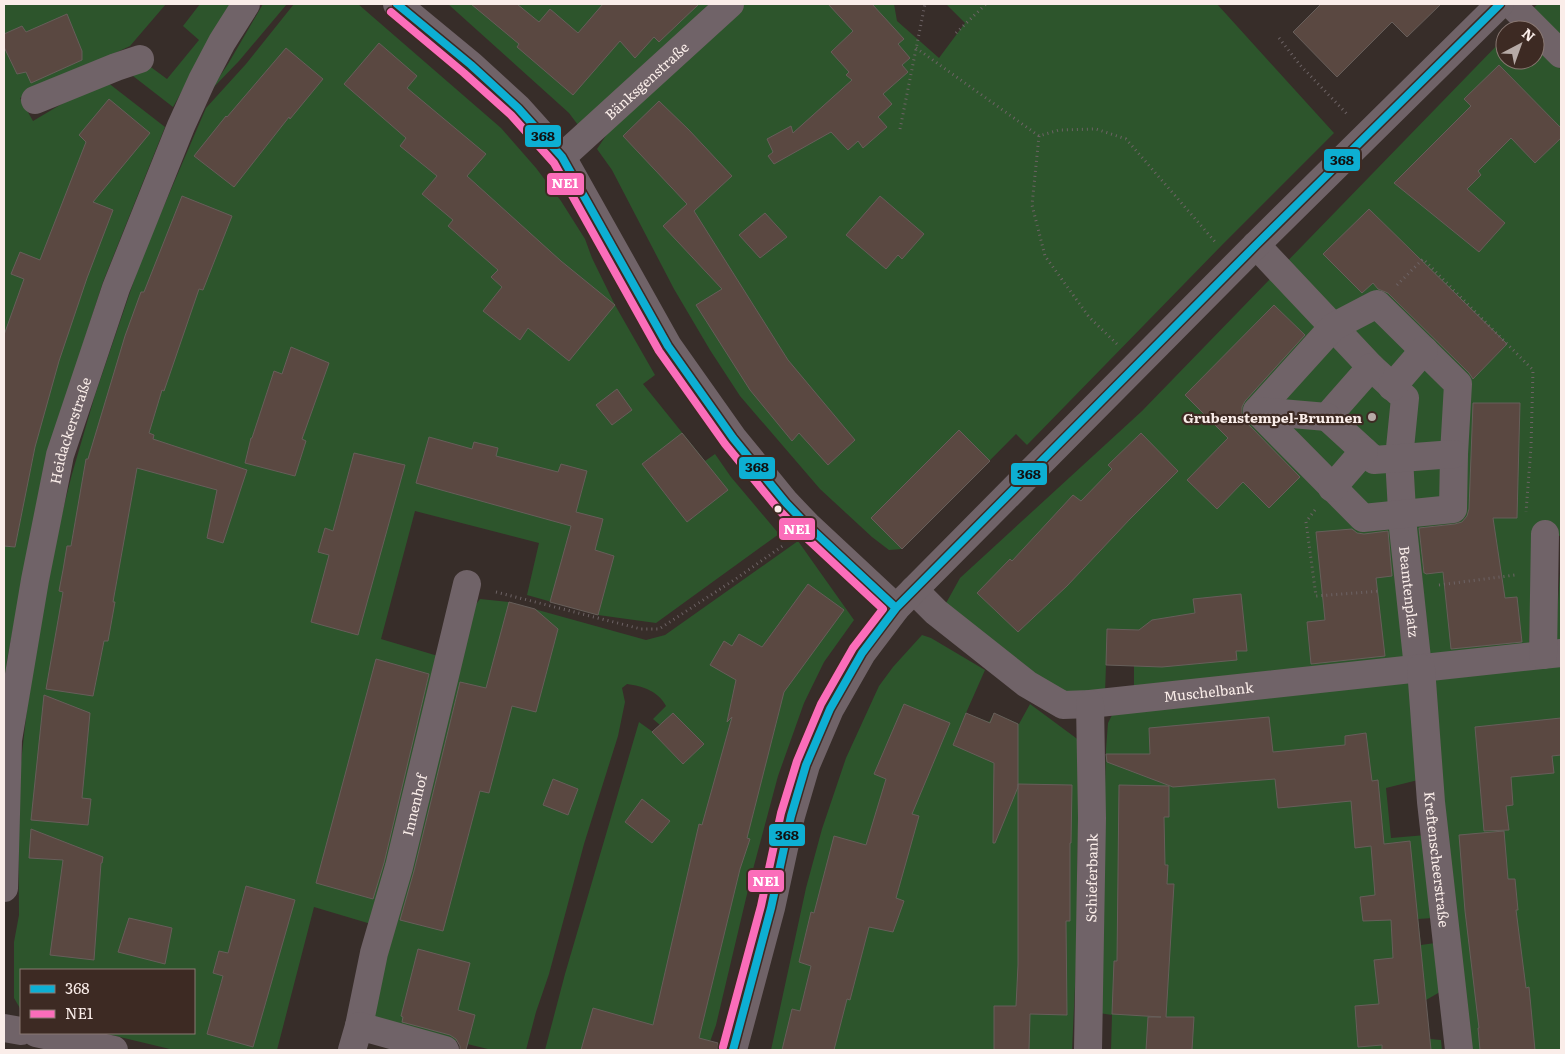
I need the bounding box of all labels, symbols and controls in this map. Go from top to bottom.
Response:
north arrow [1495,20,1545,70]
text: N [1518,23,1540,46]
street label: Bänksgenstraße [600,37,693,124]
line badge: 368 [524,124,562,148]
text: 368 [531,125,555,145]
line badge: 368 [1323,148,1361,172]
text: 368 [1330,149,1354,169]
line badge: NE1 [546,172,585,196]
text: NE1 [552,172,579,192]
street label: Heidackerstraße [44,374,95,486]
place label: Grubenstempel-Brunnen [1183,407,1362,427]
marker: Grubenstempel-Brunnen [1366,411,1378,423]
line badge: 368 [738,456,776,480]
text: 368 [745,456,769,476]
line badge: 368 [1010,462,1048,486]
text: 368 [1017,463,1041,483]
unlabelled marker [773,504,783,514]
line badge: NE1 [778,517,816,541]
text: NE1 [784,518,811,538]
street label: Beamtenplatz [1395,545,1425,638]
street label: Muschelbank [1163,676,1255,706]
street label: Innenhof [397,770,431,838]
street label: Kreftenscheerstraße [1420,790,1455,928]
line badge: 368 [768,823,806,847]
text: 368 [775,824,799,844]
street label: Schieferbank [1080,833,1102,923]
line badge: NE1 [747,869,785,893]
text: NE1 [753,870,780,890]
legend [20,969,195,1034]
text: 368 [65,976,89,999]
text: NE1 [65,1001,93,1024]

